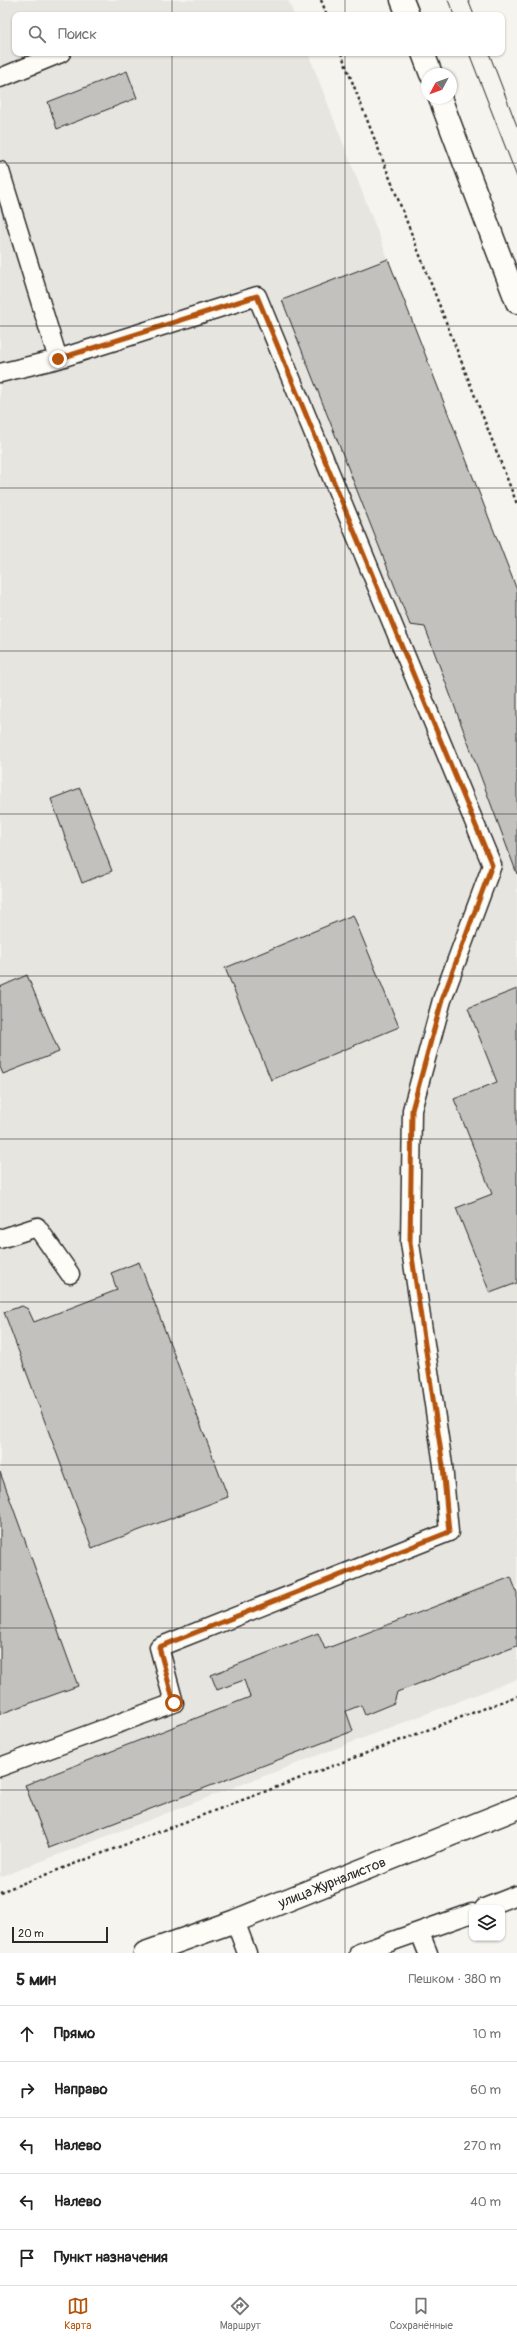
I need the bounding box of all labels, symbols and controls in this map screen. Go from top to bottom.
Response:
search box [12,12,505,56]
icon: search [26,23,48,45]
text: Поиск [58,25,97,44]
north arrow [421,68,457,104]
route end [49,350,67,368]
route start [165,1694,183,1712]
street label: улица Журналистов [275,1853,388,1912]
map controls [469,1905,505,1941]
button: layers [469,1905,505,1941]
scale bar [12,1925,108,1944]
text: 20 m [18,1927,44,1940]
text: 5 мин [16,1969,56,1990]
text: Пешком · 380 m [408,1971,501,1987]
icon: ahead [16,2023,38,2045]
text: Прямо [54,2024,95,2043]
text: 10 m [473,2026,501,2042]
icon: right [16,2079,38,2101]
text: Направо [54,2080,108,2099]
text: 60 m [470,2082,501,2098]
icon: left [16,2135,38,2157]
text: Налево [54,2136,101,2155]
text: 270 m [464,2138,501,2154]
icon: left [16,2191,38,2213]
text: Налево [54,2192,101,2211]
text: 40 m [470,2194,501,2210]
icon: arrive [16,2247,38,2269]
text: Пункт назначения [54,2248,168,2267]
tab: Карта [64,2295,91,2332]
tab: Маршрут [220,2295,261,2332]
tab: Сохранённые [389,2295,453,2332]

